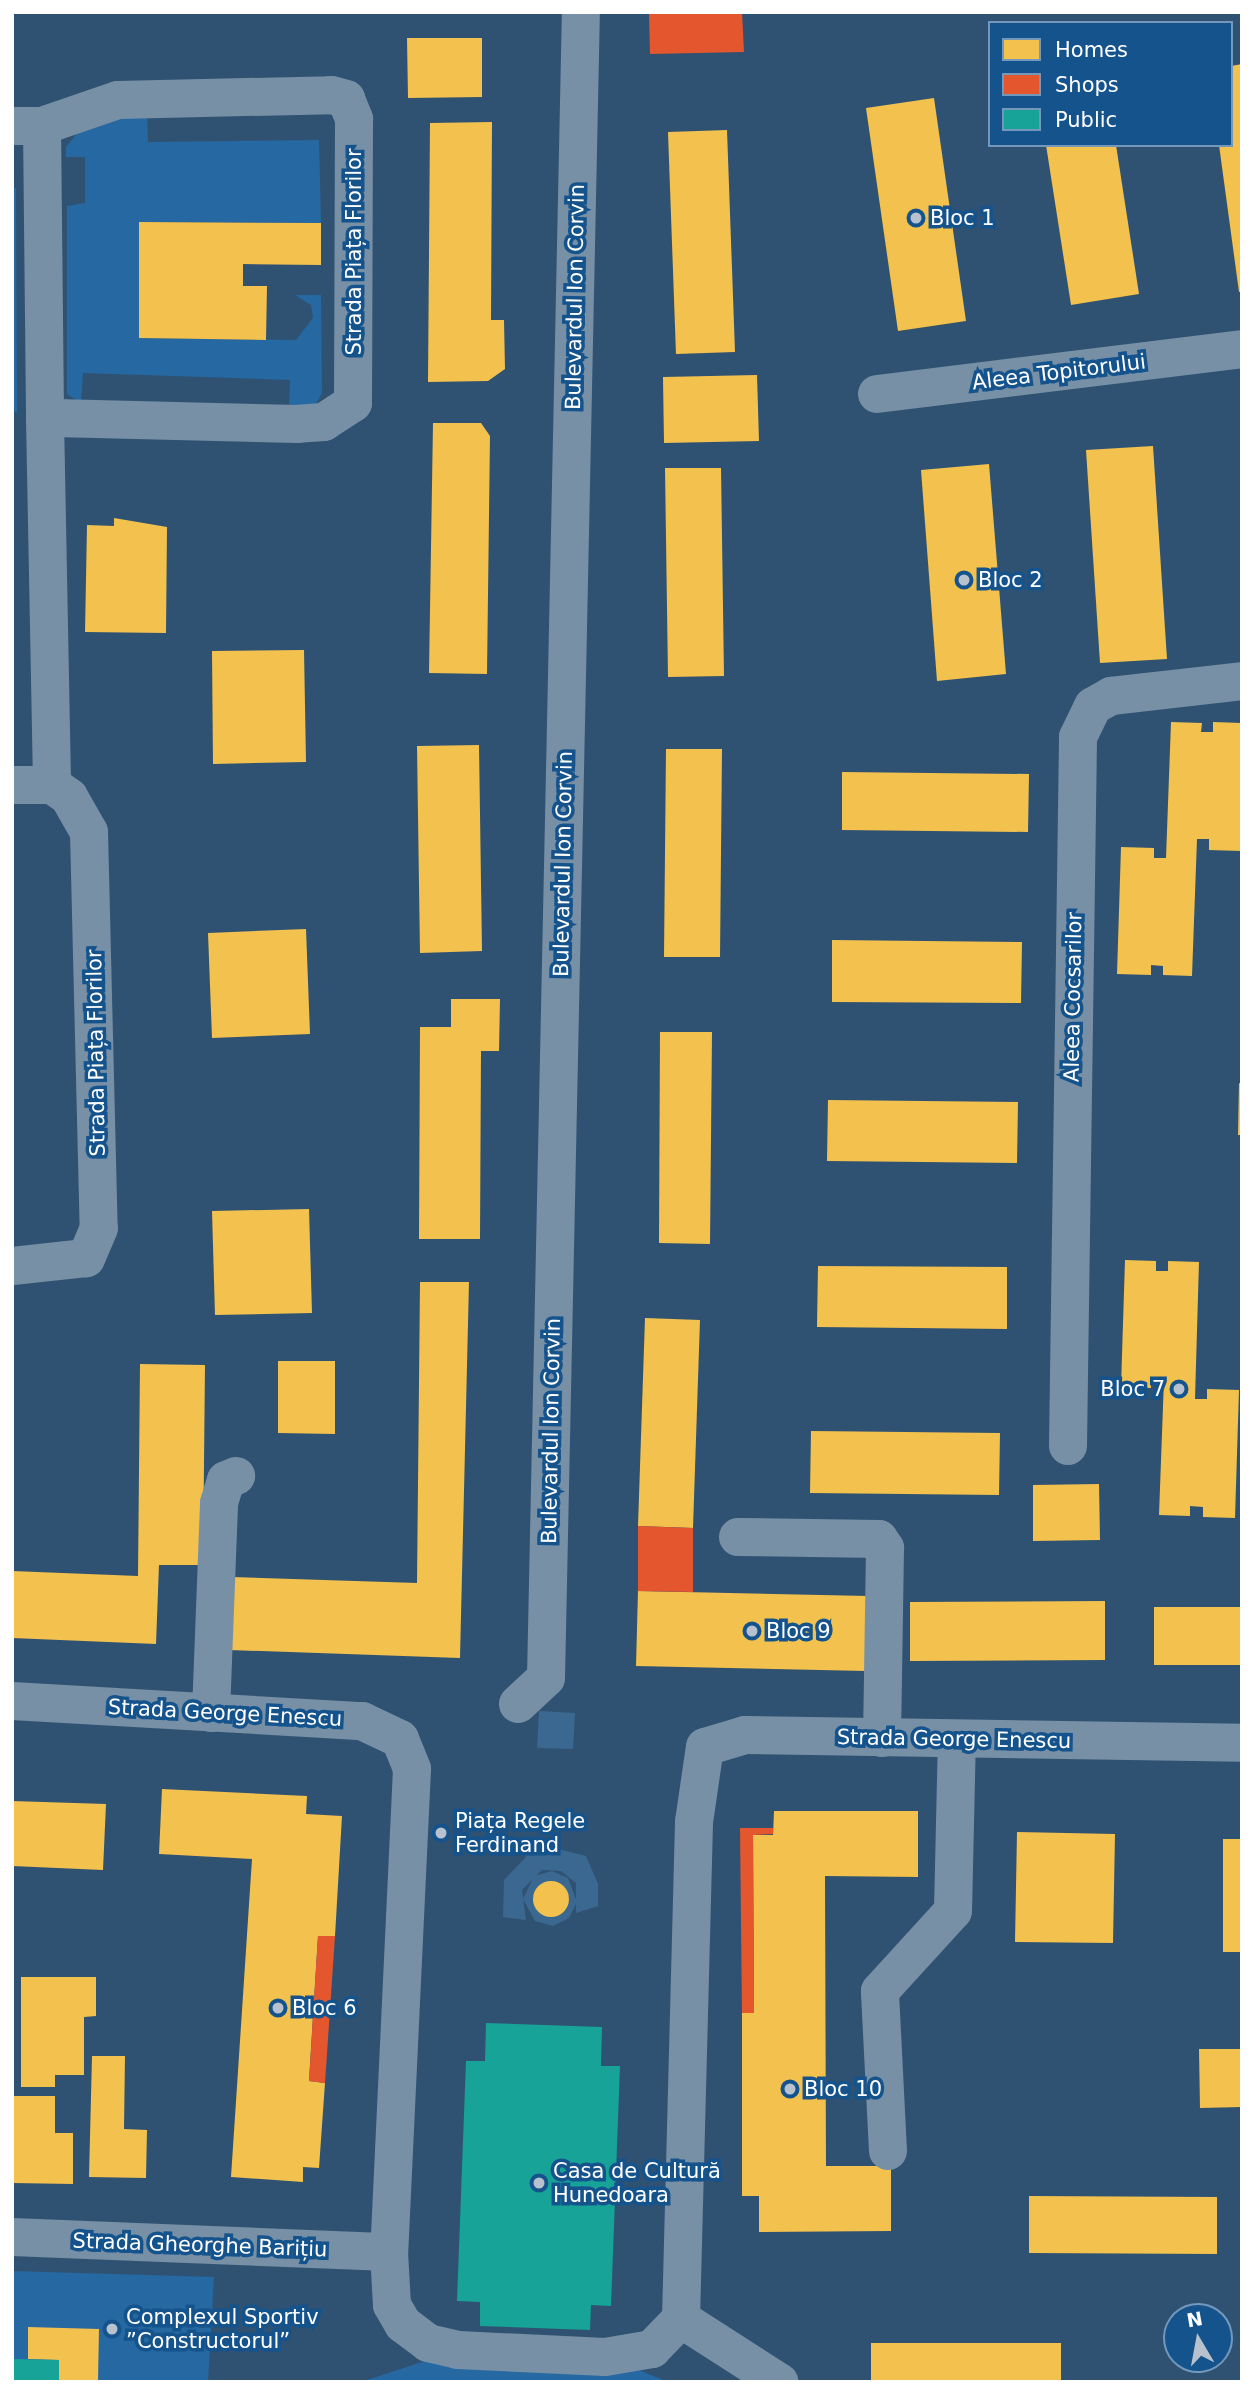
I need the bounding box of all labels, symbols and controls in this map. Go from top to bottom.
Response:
legend [988,21,1233,147]
text: Homes [1055,38,1128,62]
text: Shops [1055,73,1119,97]
text: Public [1055,108,1117,132]
street label: Strada Piața Florilor [341,148,367,356]
street label: Bulevardul Ion Corvin [560,184,590,410]
place label: Bloc 1 [930,205,995,231]
marker: Bloc 1 [908,210,924,226]
street label: Aleea Topitorului [971,349,1147,395]
place label: Bloc 2 [978,567,1043,593]
marker: Bloc 2 [956,572,972,588]
street label: Bulevardul Ion Corvin [548,751,578,977]
street label: Aleea Cocsarilor [1059,912,1087,1082]
street label: Strada Piața Florilor [82,949,110,1157]
street label: Bulevardul Ion Corvin [536,1318,566,1544]
place label: Bloc 7 [1100,1376,1165,1402]
marker: Bloc 7 [1171,1381,1187,1397]
place label: Bloc 9 [766,1618,831,1644]
marker: Bloc 9 [744,1623,760,1639]
street label: Strada George Enescu [107,1694,343,1732]
street label: Strada George Enescu [837,1724,1071,1754]
place label: Piața Regele Ferdinand [455,1808,585,1858]
marker: Piața Regele Ferdinand [433,1825,449,1841]
place label: Bloc 6 [292,1995,357,2021]
marker: Bloc 6 [270,2000,286,2016]
place label: Bloc 10 [804,2076,882,2102]
marker: Bloc 10 [782,2081,798,2097]
place label: Casa de Cultură Hunedoara [553,2158,721,2208]
marker: Casa de Cultură Hunedoara [531,2175,547,2191]
street label: Strada Gheorghe Barițiu [72,2228,328,2262]
north arrow [1163,2303,1233,2373]
place label: Complexul Sportiv ”Constructorul” [126,2304,319,2354]
text: N [1185,2307,1204,2332]
marker: Complexul Sportiv ”Constructorul” [104,2321,120,2337]

